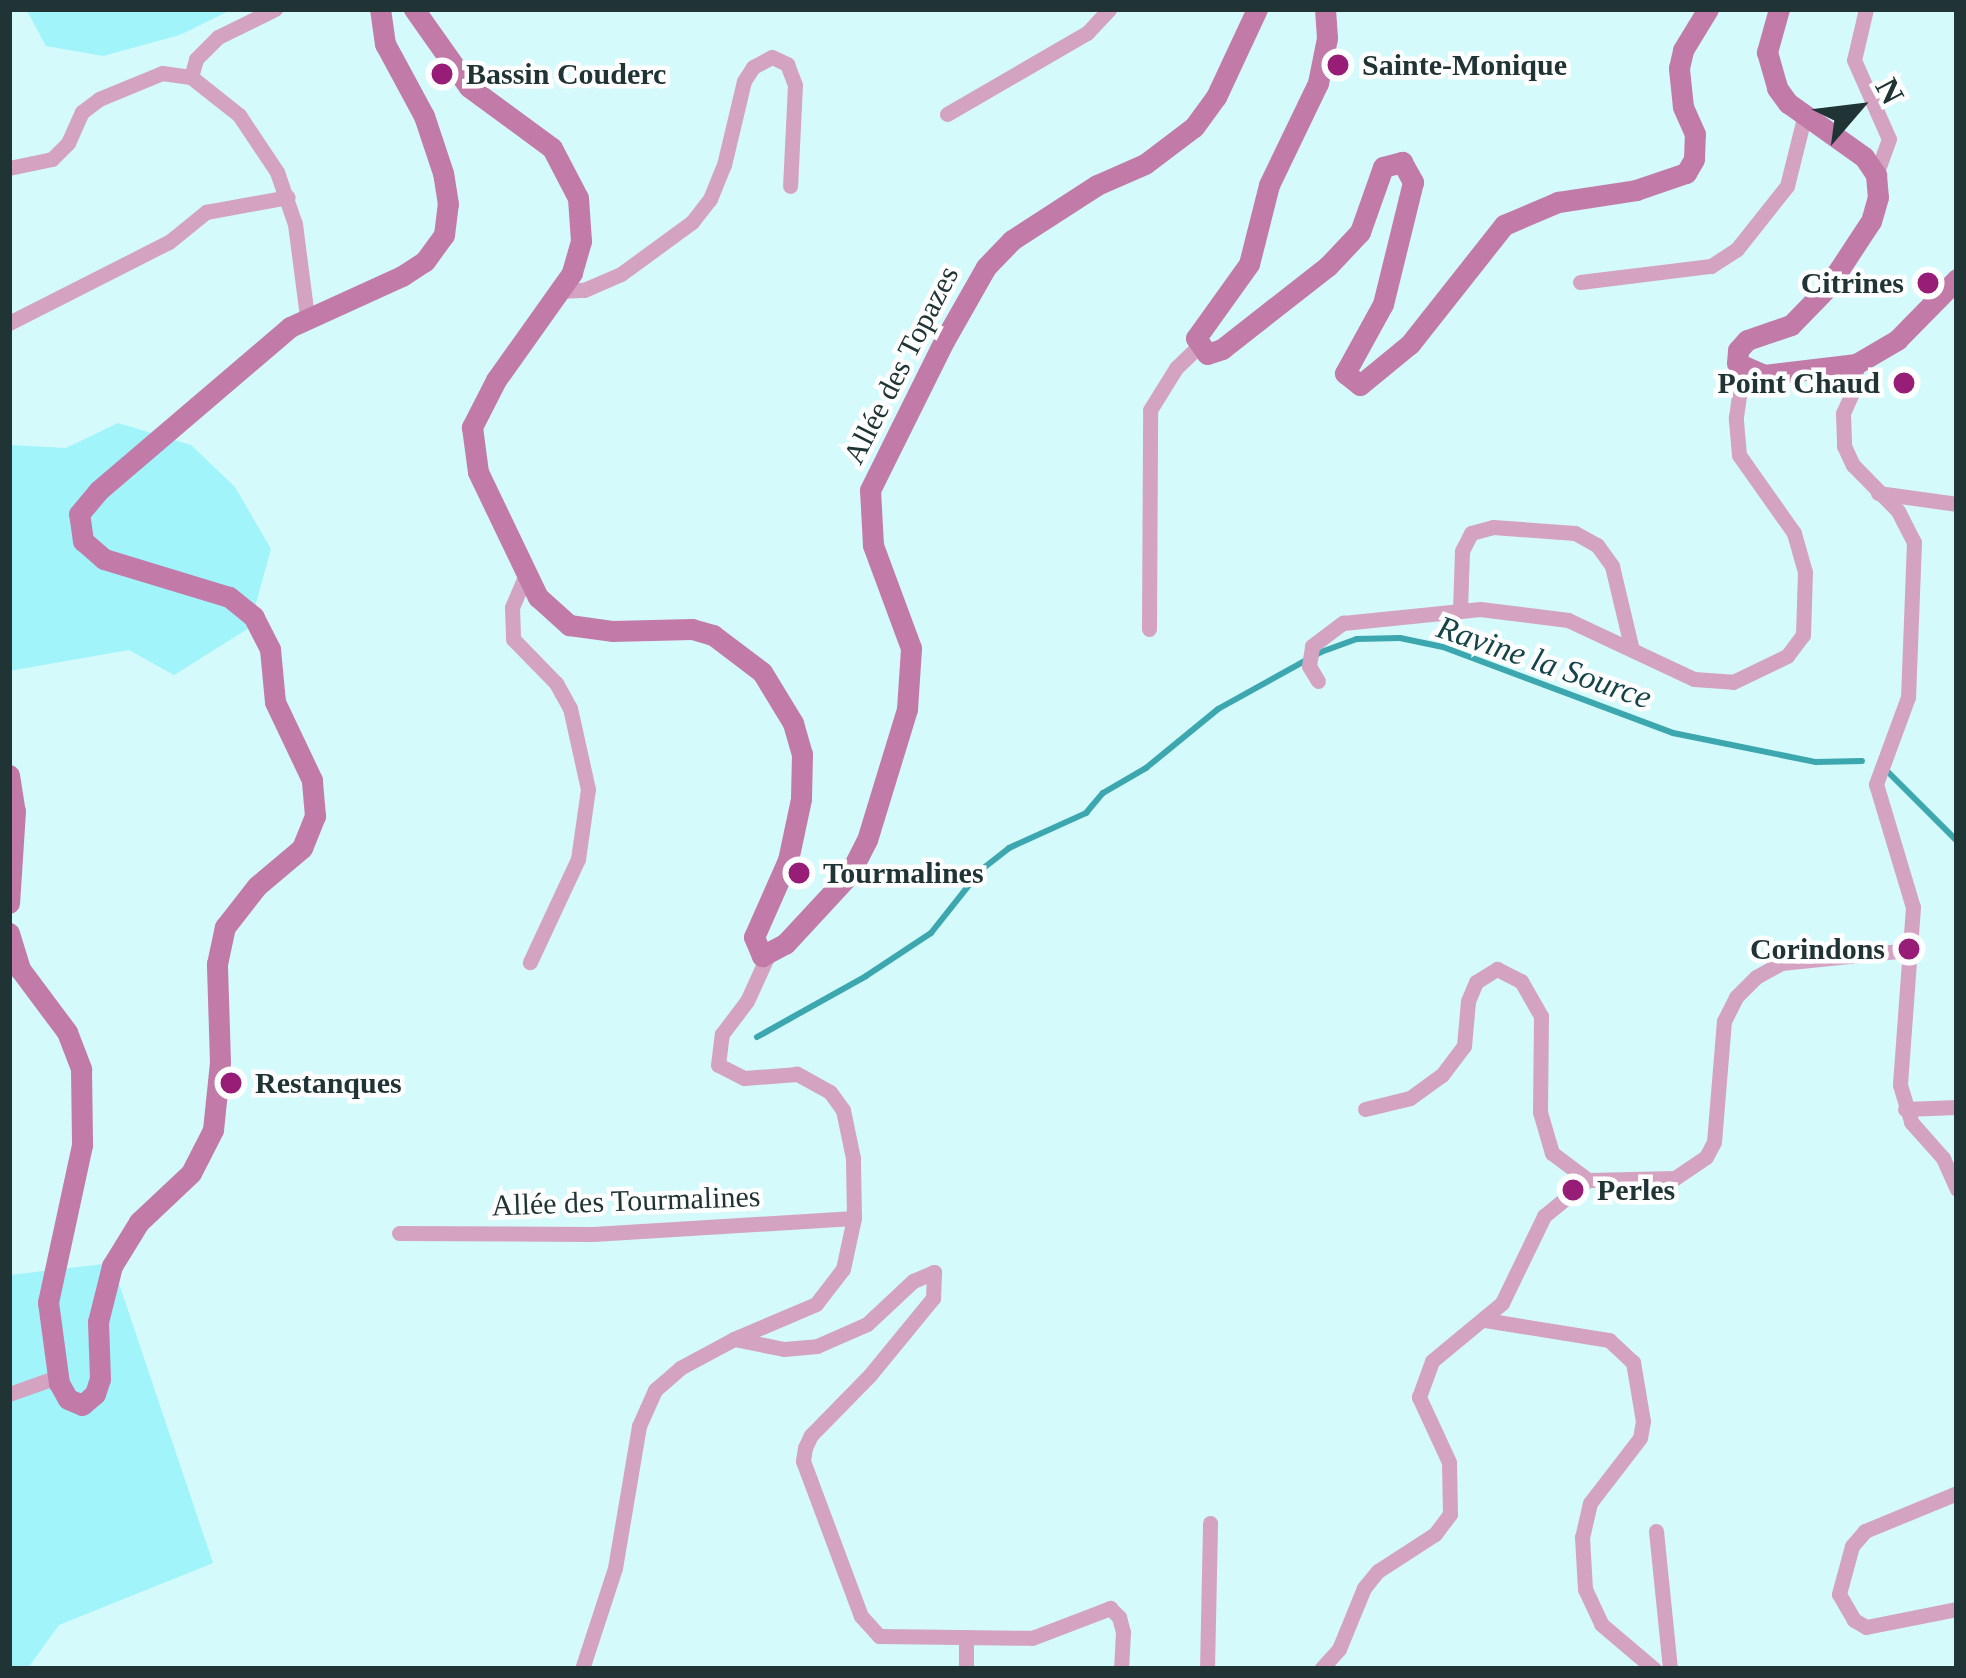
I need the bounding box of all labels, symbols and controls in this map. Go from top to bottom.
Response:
place label: Sainte-Monique [1362,47,1567,83]
north arrow [1798,48,1918,168]
marker: Sainte-Monique [1325,52,1351,78]
place label: Bassin Couderc [466,56,666,92]
marker: Bassin Couderc [429,61,455,87]
text: N [1868,72,1911,110]
street label: Allée des Topazes [836,260,966,470]
place label: Citrines [1801,265,1904,301]
marker: Citrines [1915,270,1941,296]
place label: Point Chaud [1717,365,1880,401]
marker: Point Chaud [1891,370,1917,396]
water label: Ravine la Source [1432,608,1656,718]
place label: Tourmalines [823,855,984,891]
marker: Tourmalines [786,860,812,886]
place label: Corindons [1750,931,1885,967]
marker: Corindons [1896,936,1922,962]
place label: Restanques [255,1065,402,1101]
marker: Restanques [218,1070,244,1096]
place label: Perles [1597,1172,1675,1208]
marker: Perles [1560,1177,1586,1203]
street label: Allée des Tourmalines [491,1178,761,1224]

